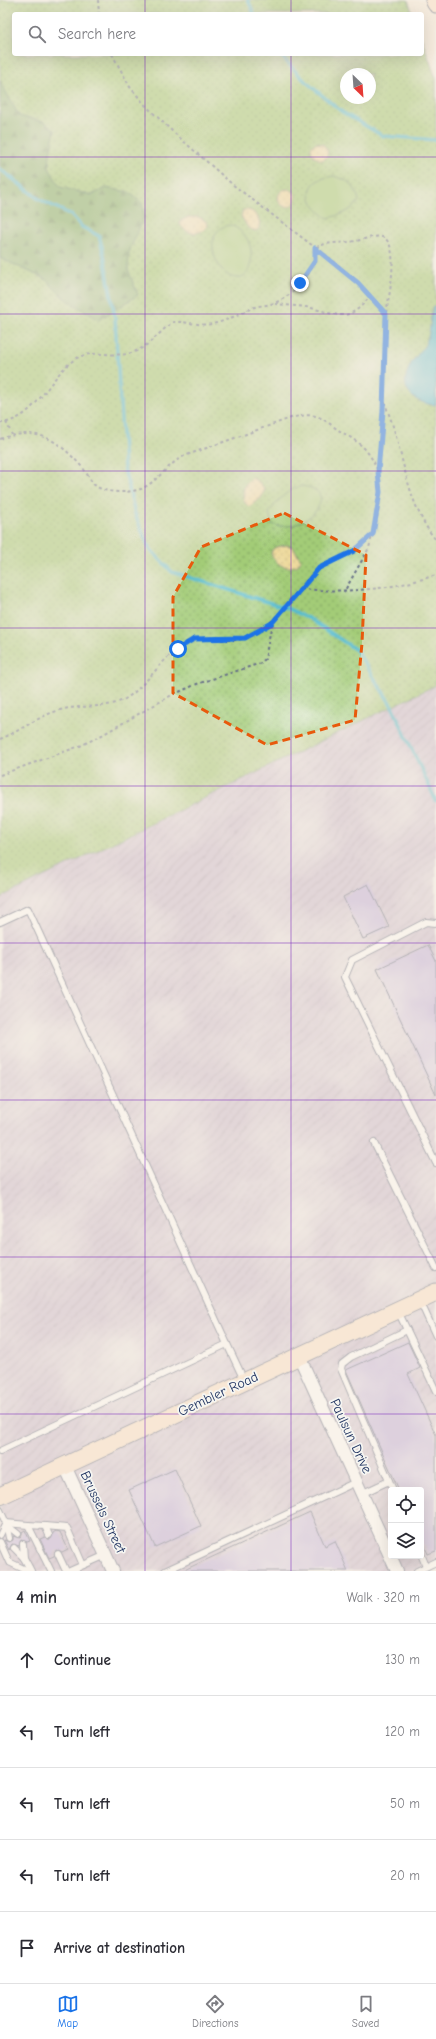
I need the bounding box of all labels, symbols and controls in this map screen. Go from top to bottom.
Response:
search box [12,12,424,56]
icon: search [26,23,48,45]
text: Search here [58,25,136,43]
north arrow [340,68,376,104]
route end [291,274,309,292]
route start [169,640,187,658]
street label: Gembler Road [175,1368,261,1420]
street label: Paulsun Drive [326,1396,376,1476]
street label: Brussels Street [77,1468,130,1557]
map controls [388,1487,424,1559]
button: locate [388,1487,424,1523]
button: layers [388,1523,424,1559]
text: 4 min [16,1588,57,1607]
text: Walk · 320 m [346,1590,420,1605]
icon: ahead [16,1649,38,1671]
text: Continue [54,1651,111,1669]
text: 130 m [385,1652,420,1667]
icon: left [16,1721,38,1743]
text: Turn left [54,1723,110,1741]
text: 120 m [385,1724,420,1739]
icon: left [16,1793,38,1815]
text: Turn left [54,1795,110,1813]
text: 50 m [390,1796,420,1811]
icon: left [16,1865,38,1887]
text: Turn left [54,1867,110,1885]
text: 20 m [390,1868,420,1883]
icon: arrive [16,1937,38,1959]
text: Arrive at destination [54,1939,185,1957]
tab: Map [57,1993,79,2030]
tab: Directions [192,1993,239,2030]
tab: Saved [352,1993,379,2030]

